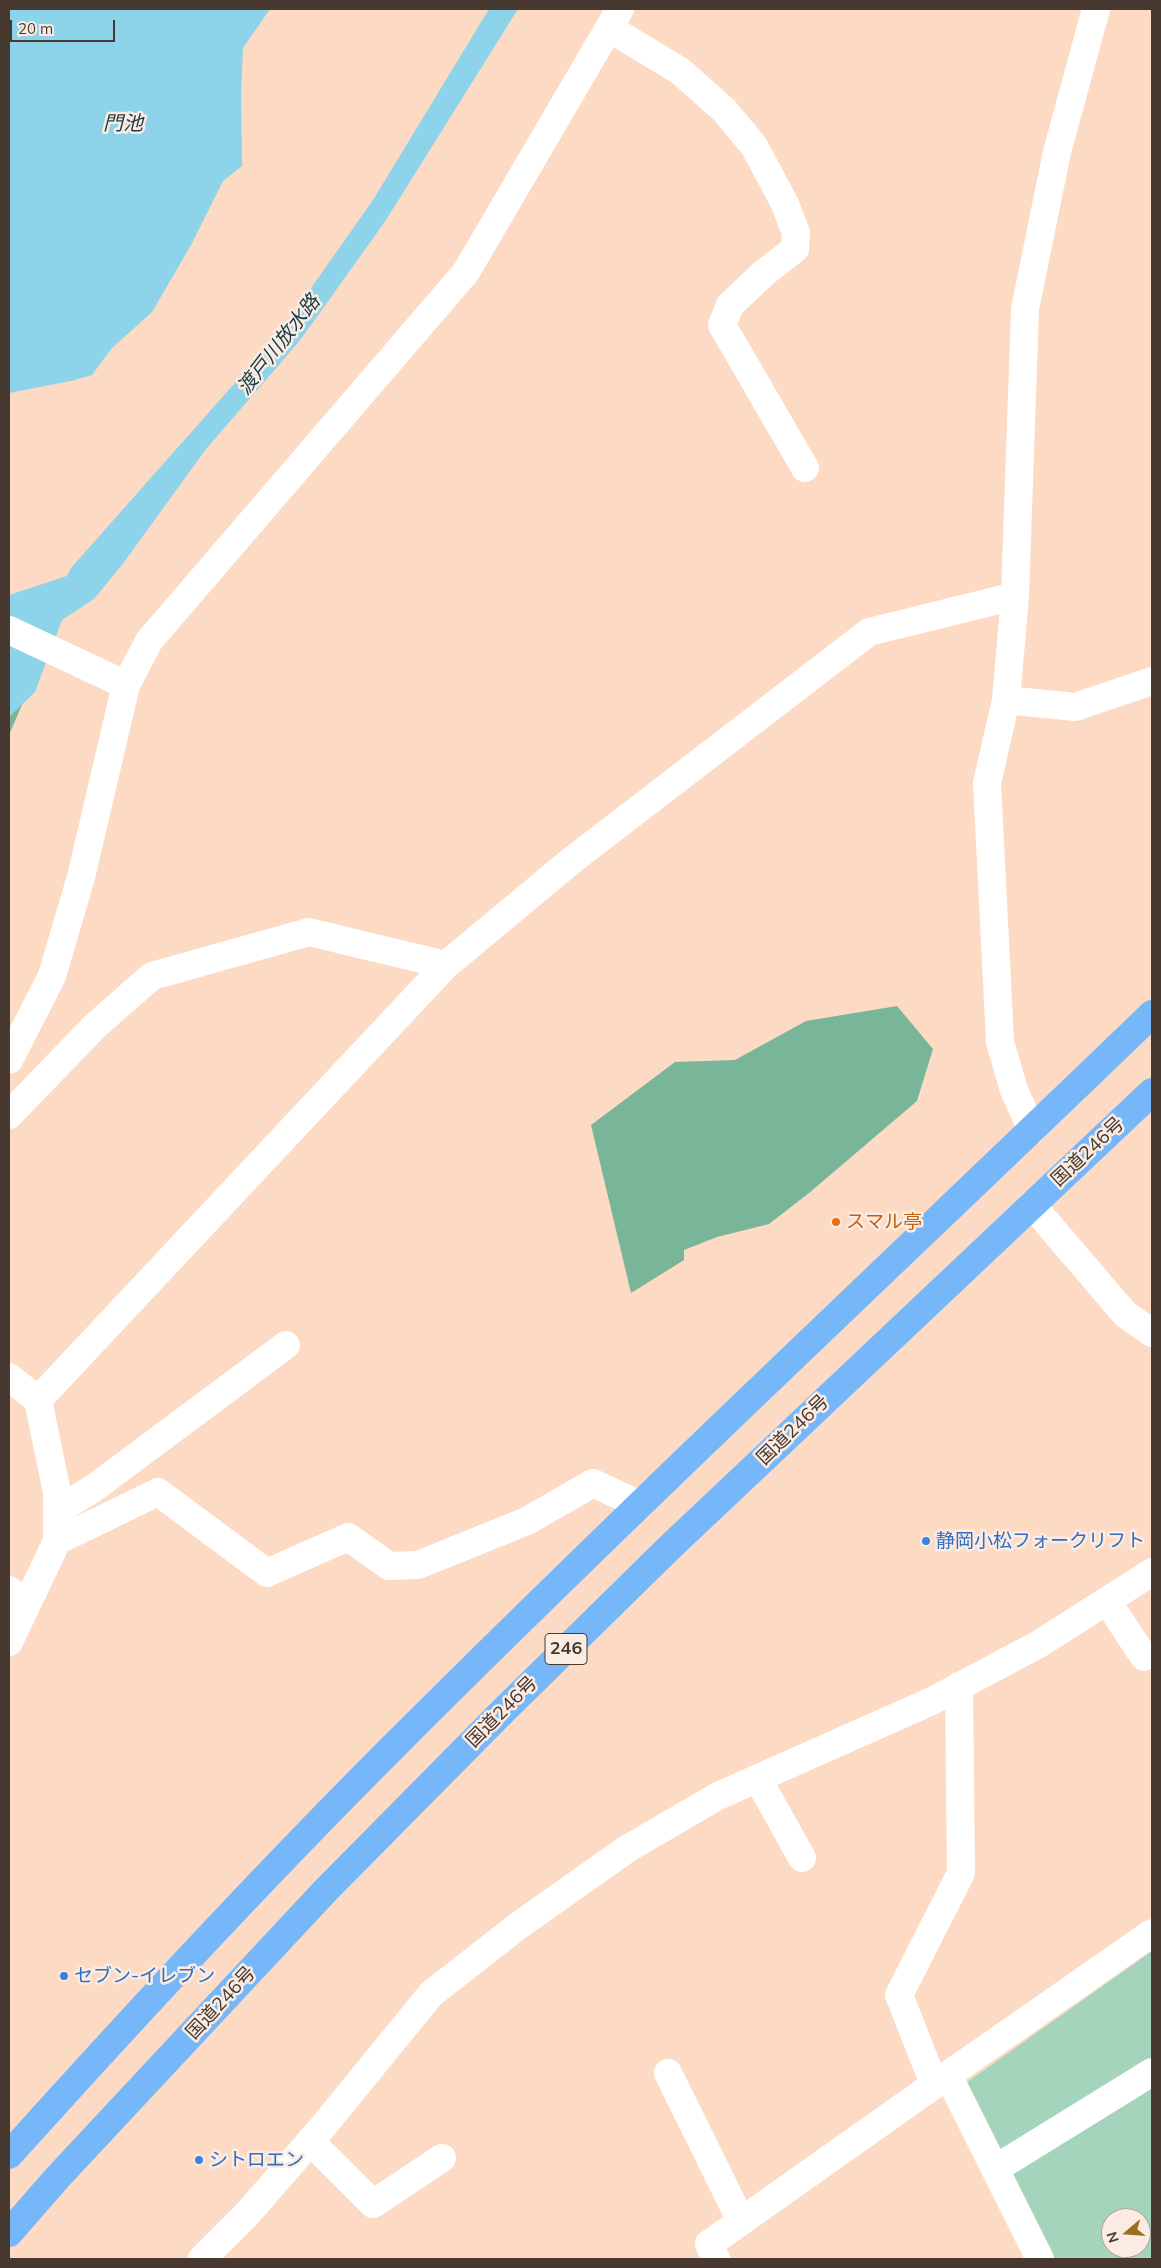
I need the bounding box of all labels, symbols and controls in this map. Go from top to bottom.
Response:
scale bar [12,10,118,42]
text: 20 m [18,19,53,38]
water label: 門池 [103,112,143,136]
water label: 渡戸川放水路 [233,290,325,400]
street label: 国道246号 [1047,1113,1129,1191]
place label: スマル亭 [846,1211,922,1233]
marker: スマル亭 [830,1216,842,1228]
street label: 国道246号 [752,1390,834,1470]
place label: 静岡小松フォークリフト [936,1530,1145,1552]
marker: 静岡小松フォークリフト [920,1535,932,1547]
road number: 246 [545,1634,587,1665]
street label: 国道246号 [462,1672,542,1752]
street label: 国道246号 [182,1962,260,2044]
place label: セブン-イレブン [74,1965,215,1987]
marker: セブン-イレブン [58,1970,70,1982]
place label: シトロエン [209,2149,304,2171]
marker: シトロエン [193,2154,205,2166]
north arrow [1101,2208,1151,2258]
text: N [1102,2230,1123,2245]

